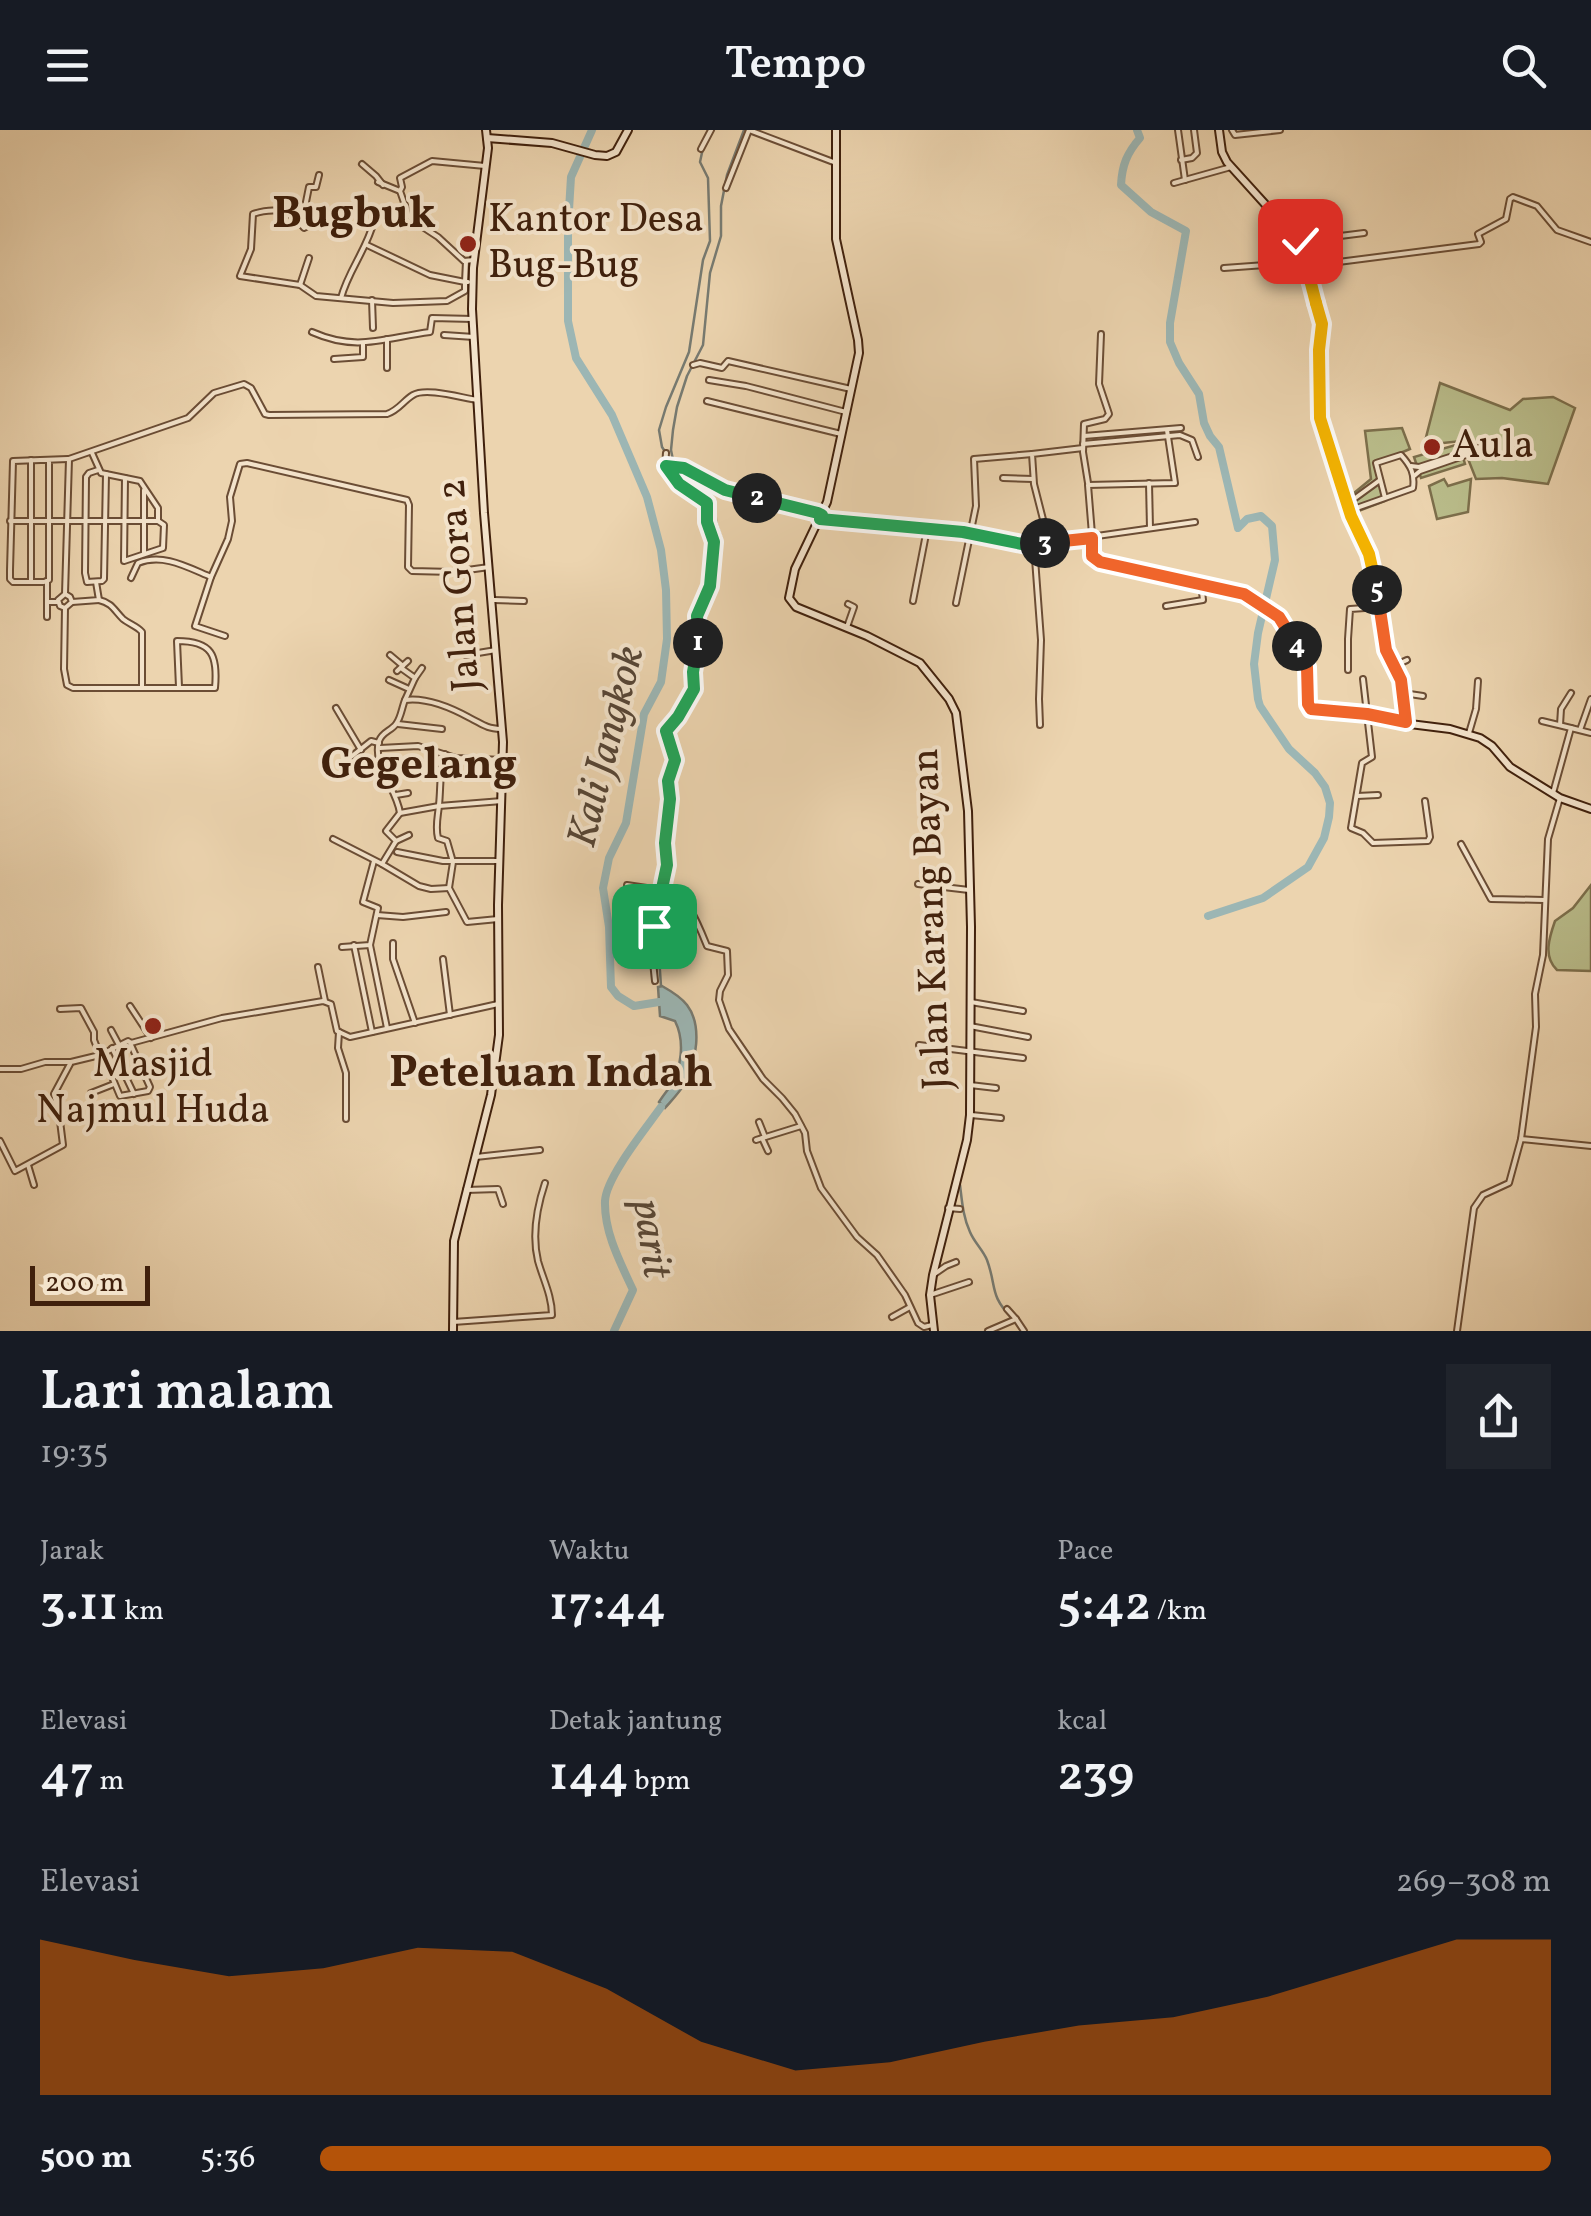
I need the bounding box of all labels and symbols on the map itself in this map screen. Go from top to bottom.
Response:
district label: Bugbuk [272,184,436,247]
place label: Kantor Desa Bug-Bug [488,193,704,295]
pin [1258,199,1343,284]
marker: Kantor Desa Bug-Bug [457,233,479,255]
place label: Aula [1452,419,1534,475]
marker: Aula [1421,436,1443,458]
pin: 2 [732,473,782,523]
street label: Jalan Gora 2 [426,477,496,693]
pin: 3 [1020,518,1070,568]
pin: 5 [1352,565,1402,615]
pin: 1 [673,618,723,668]
pin: 4 [1272,621,1322,671]
water label: Kali Jangkok [555,640,661,854]
district label: Gegelang [320,735,518,798]
street label: Jalan Karang Bayan [899,747,967,1091]
pin [612,884,697,969]
marker: Masjid Najmul Huda [142,1015,164,1037]
place label: Masjid Najmul Huda [36,1038,270,1140]
district label: Peteluan Indah [389,1043,713,1106]
water label: parit [615,1196,685,1284]
scale bar [30,1261,150,1306]

